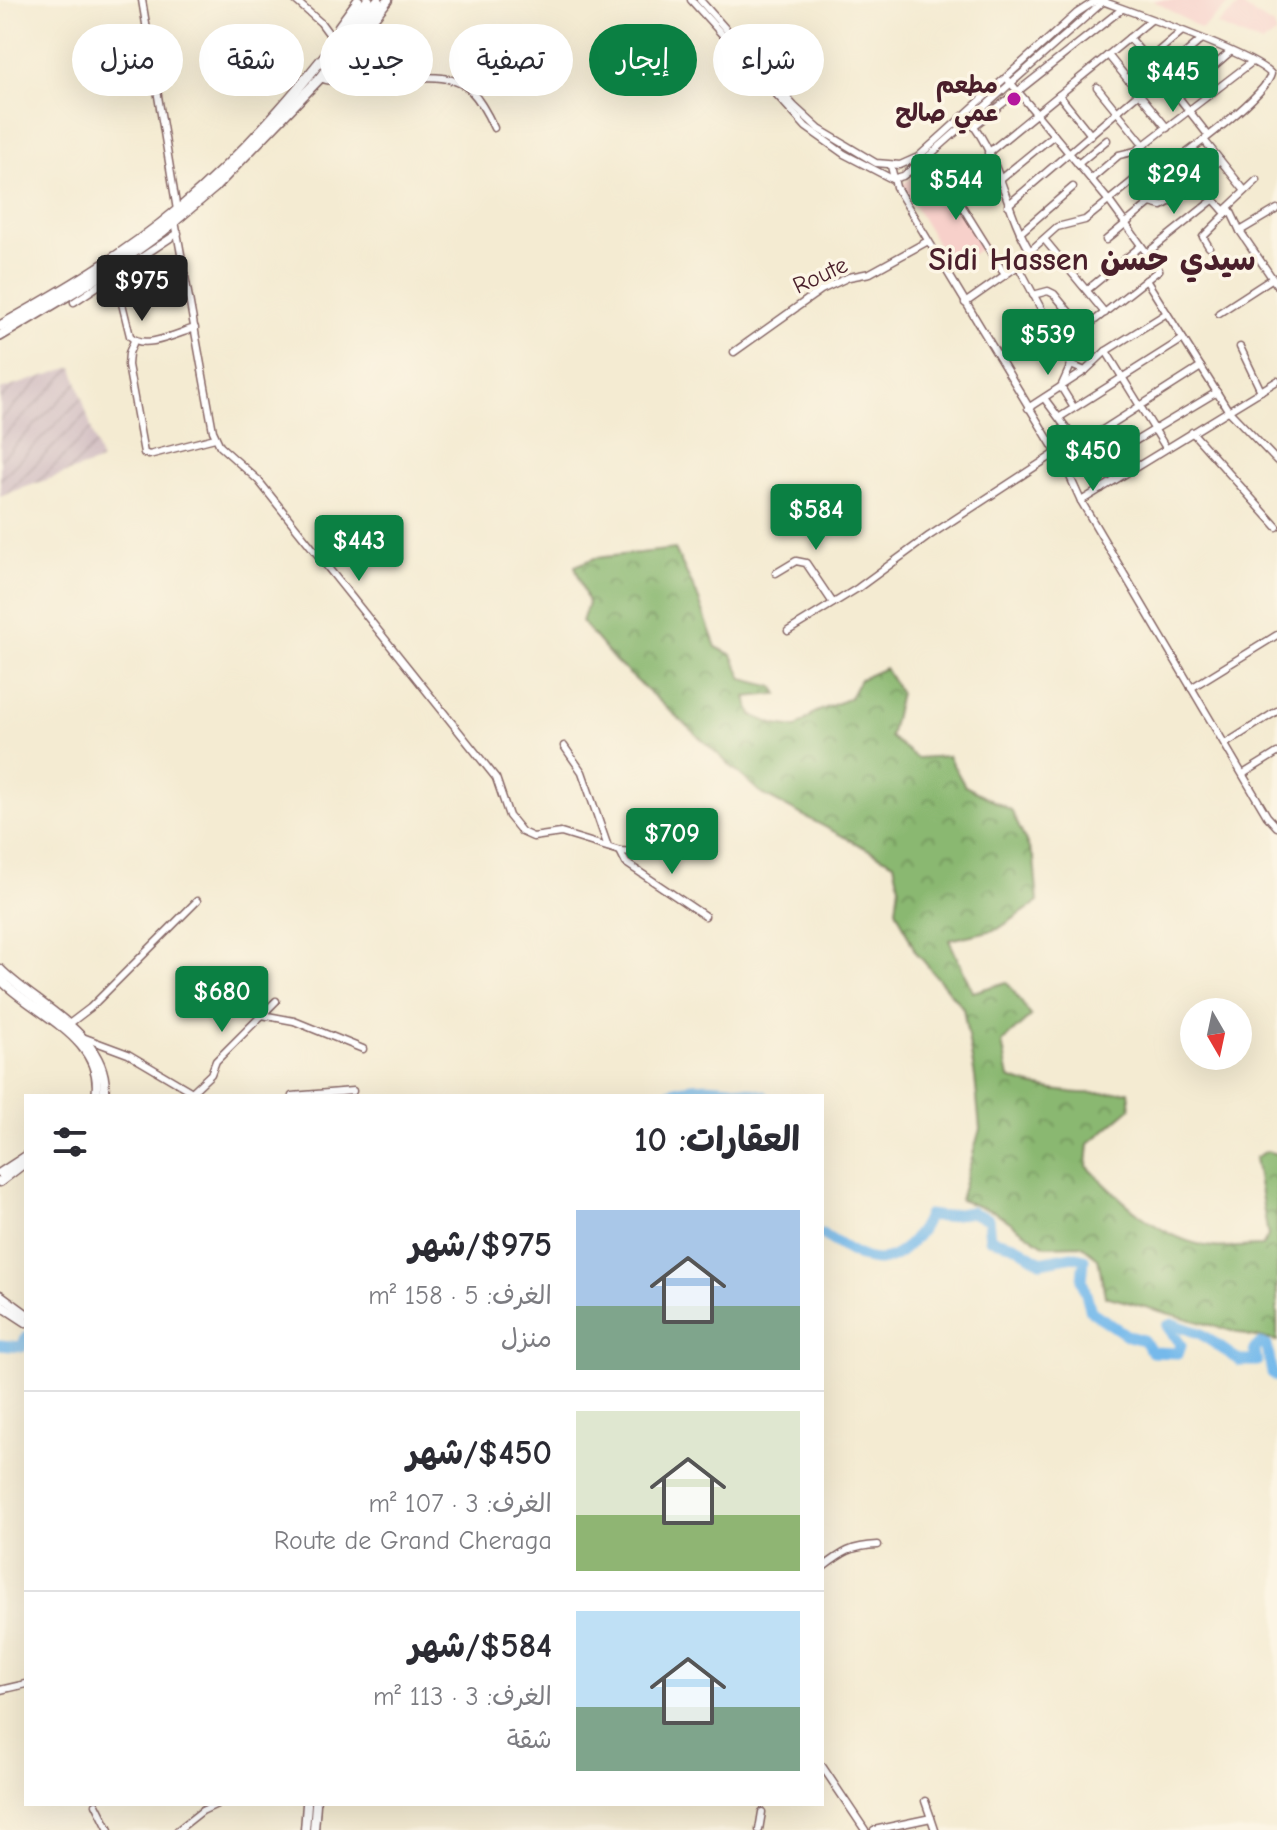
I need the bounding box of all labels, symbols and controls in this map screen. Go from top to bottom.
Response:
chip: منزل [72,24,183,96]
chip: شقة [199,24,304,96]
chip: جديد [320,24,433,96]
chip: تصفية [449,24,573,96]
chip: إيجار [589,24,697,96]
chip: شراء [713,24,824,96]
pin: $445 [1126,46,1220,114]
text: $445 [1146,57,1200,87]
place label: مطعم عمي صالح [895,71,998,134]
marker: مطعم عمي صالح [1005,90,1023,108]
pin: $294 [1127,148,1221,216]
pin: $544 [909,154,1003,222]
text: $294 [1147,159,1201,189]
text: $544 [929,165,983,195]
district label: Sidi Hassen سيدي حسن [928,241,1256,283]
street label: Route [788,250,852,300]
pin: $975 [95,255,189,323]
text: $975 [115,266,169,296]
pin: $539 [1001,309,1095,377]
text: $539 [1020,320,1076,350]
pin: $450 [1046,425,1140,493]
text: $450 [1065,436,1121,466]
pin: $584 [769,484,863,552]
text: $584 [789,495,843,525]
pin: $443 [312,515,406,583]
text: $443 [333,526,385,556]
pin: $709 [625,808,719,876]
text: $709 [644,819,700,849]
pin: $680 [175,966,269,1034]
text: $680 [193,977,251,1007]
north arrow [1180,998,1252,1070]
map controls [1180,998,1252,1070]
icon: filters [48,1120,92,1164]
text: العقارات: 10 [634,1120,800,1160]
text: $975/شهر [409,1225,552,1265]
icon: home [640,1242,736,1338]
text: الغرف: 5 · 158 m² [368,1281,552,1311]
text: منزل [501,1324,552,1354]
text: $450/شهر [407,1433,552,1473]
icon: home [640,1443,736,1539]
text: الغرف: 3 · 107 m² [368,1489,552,1519]
text: Route de Grand Cheraga [274,1526,552,1556]
text: $584/شهر [409,1626,552,1666]
icon: home [640,1643,736,1739]
text: الغرف: 3 · 113 m² [373,1682,552,1712]
text: شقة [507,1725,552,1755]

